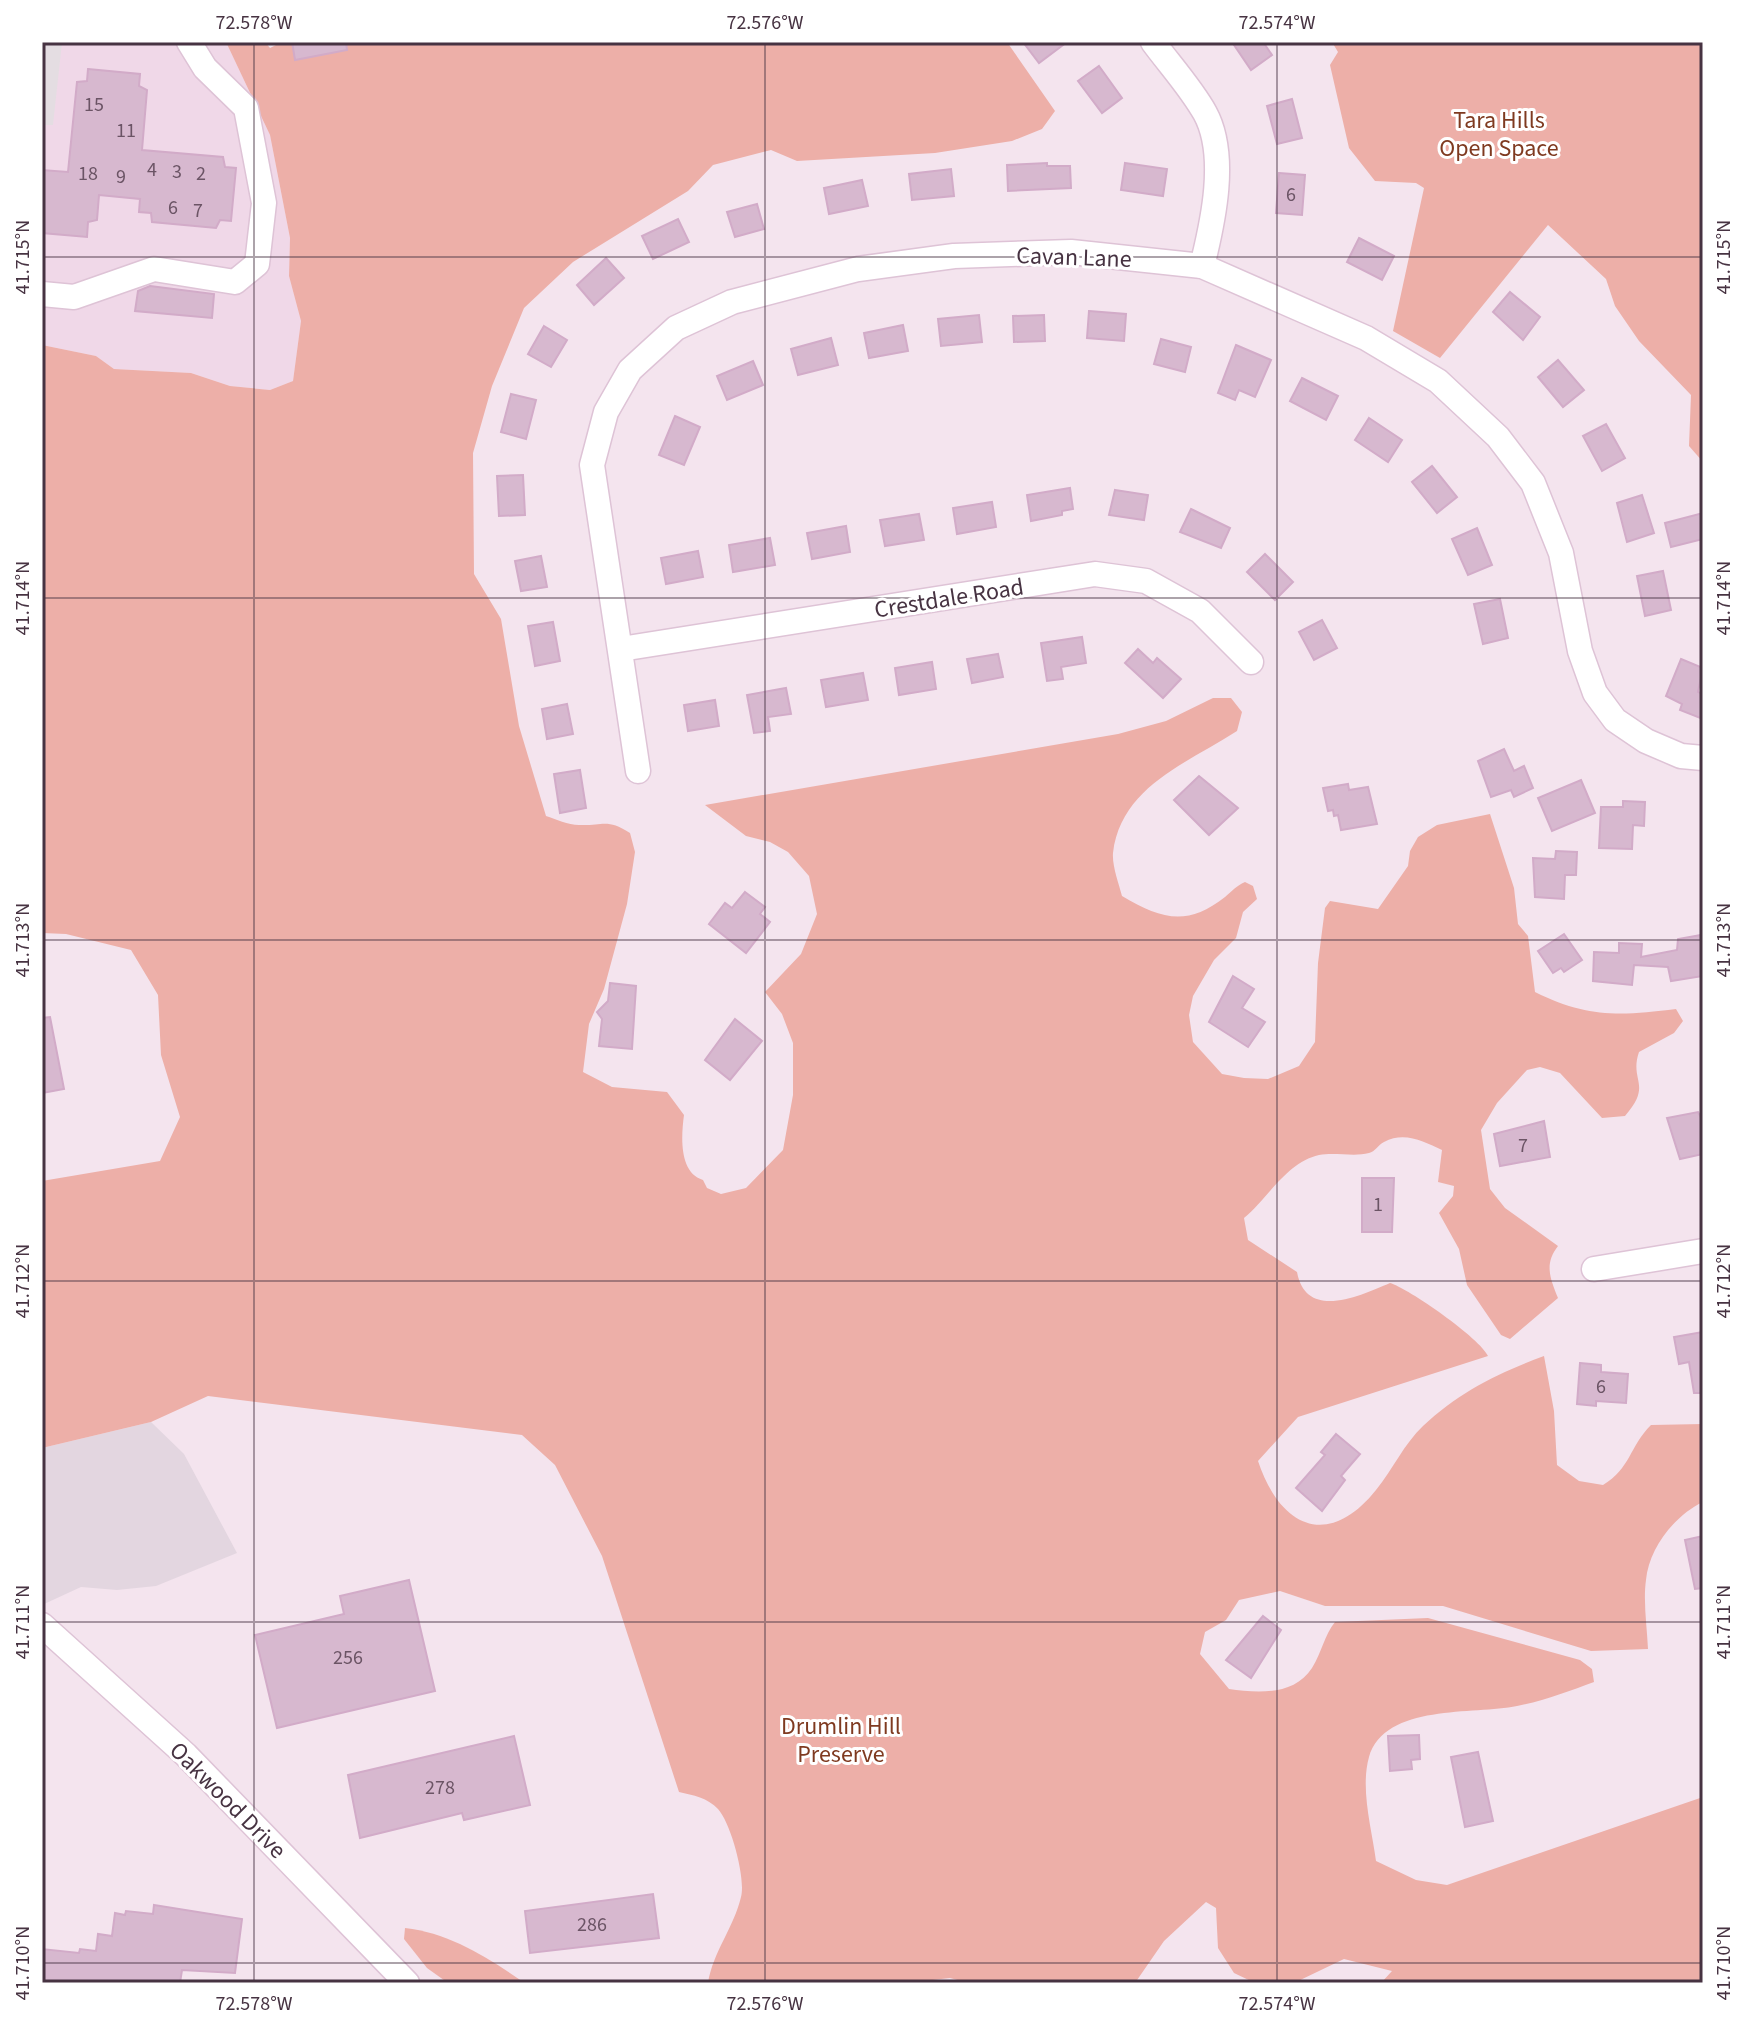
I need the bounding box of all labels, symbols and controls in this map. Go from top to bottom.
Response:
text: 72.578°W [215,9,293,37]
text: 72.576°W [726,9,804,37]
text: 72.574°W [1238,9,1316,37]
house number: 15 [84,91,104,119]
park label: Tara Hills Open Space [1439,103,1559,166]
house number: 11 [116,117,136,145]
house number: 4 [147,156,157,184]
house number: 3 [172,158,182,186]
house number: 18 [78,160,98,188]
house number: 2 [196,160,206,188]
house number: 9 [116,163,126,191]
house number: 6 [1286,181,1296,209]
house number: 6 [168,194,178,222]
house number: 7 [193,197,203,225]
text: 41.715°N [9,220,37,294]
text: 41.715°N [1710,220,1738,294]
street label: Cavan Lane [1016,238,1132,277]
text: 41.714°N [9,561,37,635]
text: 41.714°N [1710,561,1738,635]
street label: Crestdale Road [872,569,1026,628]
text: 41.713°N [9,903,37,977]
text: 41.713°N [1710,903,1738,977]
house number: 7 [1518,1132,1528,1160]
house number: 1 [1373,1191,1383,1219]
text: 41.712°N [9,1244,37,1318]
text: 41.712°N [1710,1244,1738,1318]
house number: 6 [1596,1373,1606,1401]
text: 41.711°N [9,1585,37,1659]
text: 41.711°N [1710,1585,1738,1659]
house number: 256 [333,1644,363,1672]
park label: Drumlin Hill Preserve [781,1709,901,1772]
street label: Oakwood Drive [161,1734,294,1867]
house number: 278 [425,1774,455,1802]
house number: 286 [577,1911,607,1939]
text: 41.710°N [9,1926,37,2000]
text: 41.710°N [1710,1926,1738,2000]
text: 72.578°W [215,1990,293,2018]
text: 72.576°W [726,1990,804,2018]
text: 72.574°W [1238,1990,1316,2018]

